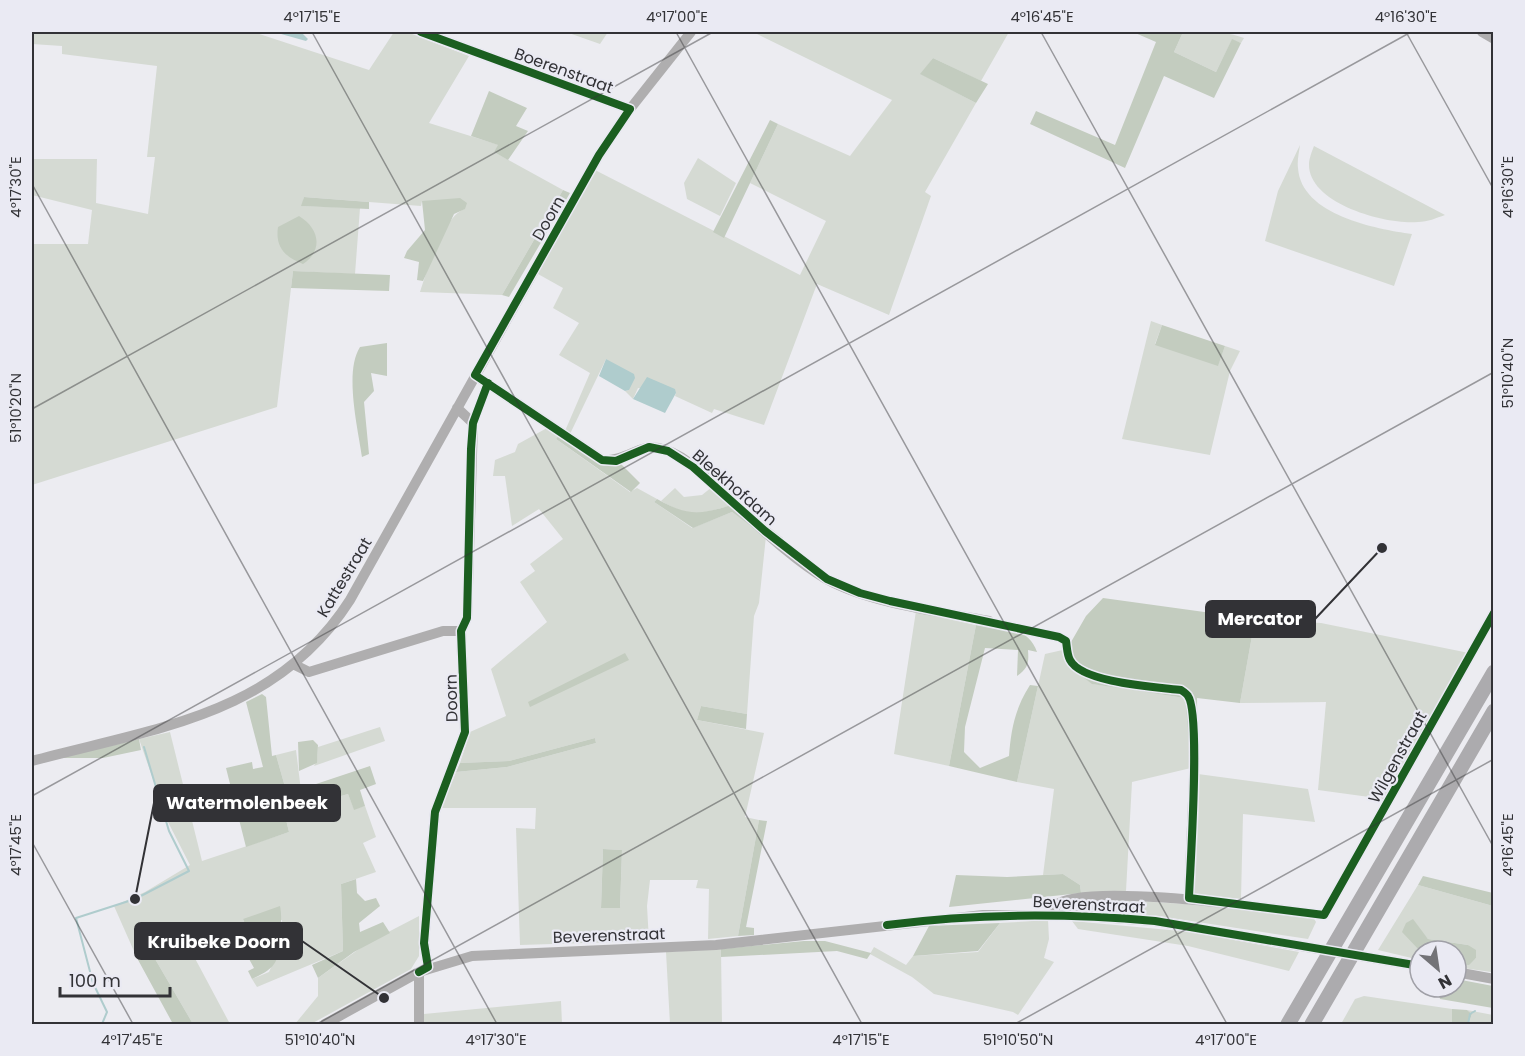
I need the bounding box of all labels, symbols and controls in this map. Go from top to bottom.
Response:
text: 4°17'15"E [283,6,341,27]
text: 4°17'00"E [646,6,708,27]
text: 4°16'45"E [1010,6,1074,27]
text: 4°16'30"E [1375,6,1437,27]
street label: Boerenstraat [511,42,617,99]
text: 4°17'30"E [5,156,26,218]
text: 4°16'30"E [1497,156,1518,218]
street label: Doorn [526,192,570,245]
text: 51°10'40"N [1497,338,1518,408]
text: 51°10'20"N [5,373,26,443]
street label: Bleekhofdam [687,444,782,531]
street label: Kattestraat [312,533,377,622]
callout: Mercator [1206,601,1315,637]
text: Mercator [1218,606,1303,631]
street label: Doorn [440,674,463,722]
street label: Wilgenstraat [1363,707,1432,807]
callout: Watermolenbeek [154,785,340,821]
text: Watermolenbeek [166,790,329,815]
text: 4°16'45"E [1497,813,1518,877]
text: 4°17'45"E [5,814,26,876]
street label: Beverenstraat [1032,890,1146,919]
street label: Beverenstraat [552,922,666,949]
callout: Kruibeke Doorn [135,923,302,959]
text: Kruibeke Doorn [148,929,290,954]
north arrow [1408,939,1468,999]
scale bar [60,960,170,998]
text: 100 m [69,968,121,993]
text: N [1434,969,1456,995]
text: 4°17'45"E [101,1029,163,1050]
text: 51°10'40"N [285,1029,355,1050]
text: 4°17'30"E [465,1029,527,1050]
text: 4°17'15"E [832,1029,890,1050]
text: 51°10'50"N [983,1029,1053,1050]
text: 4°17'00"E [1195,1029,1257,1050]

